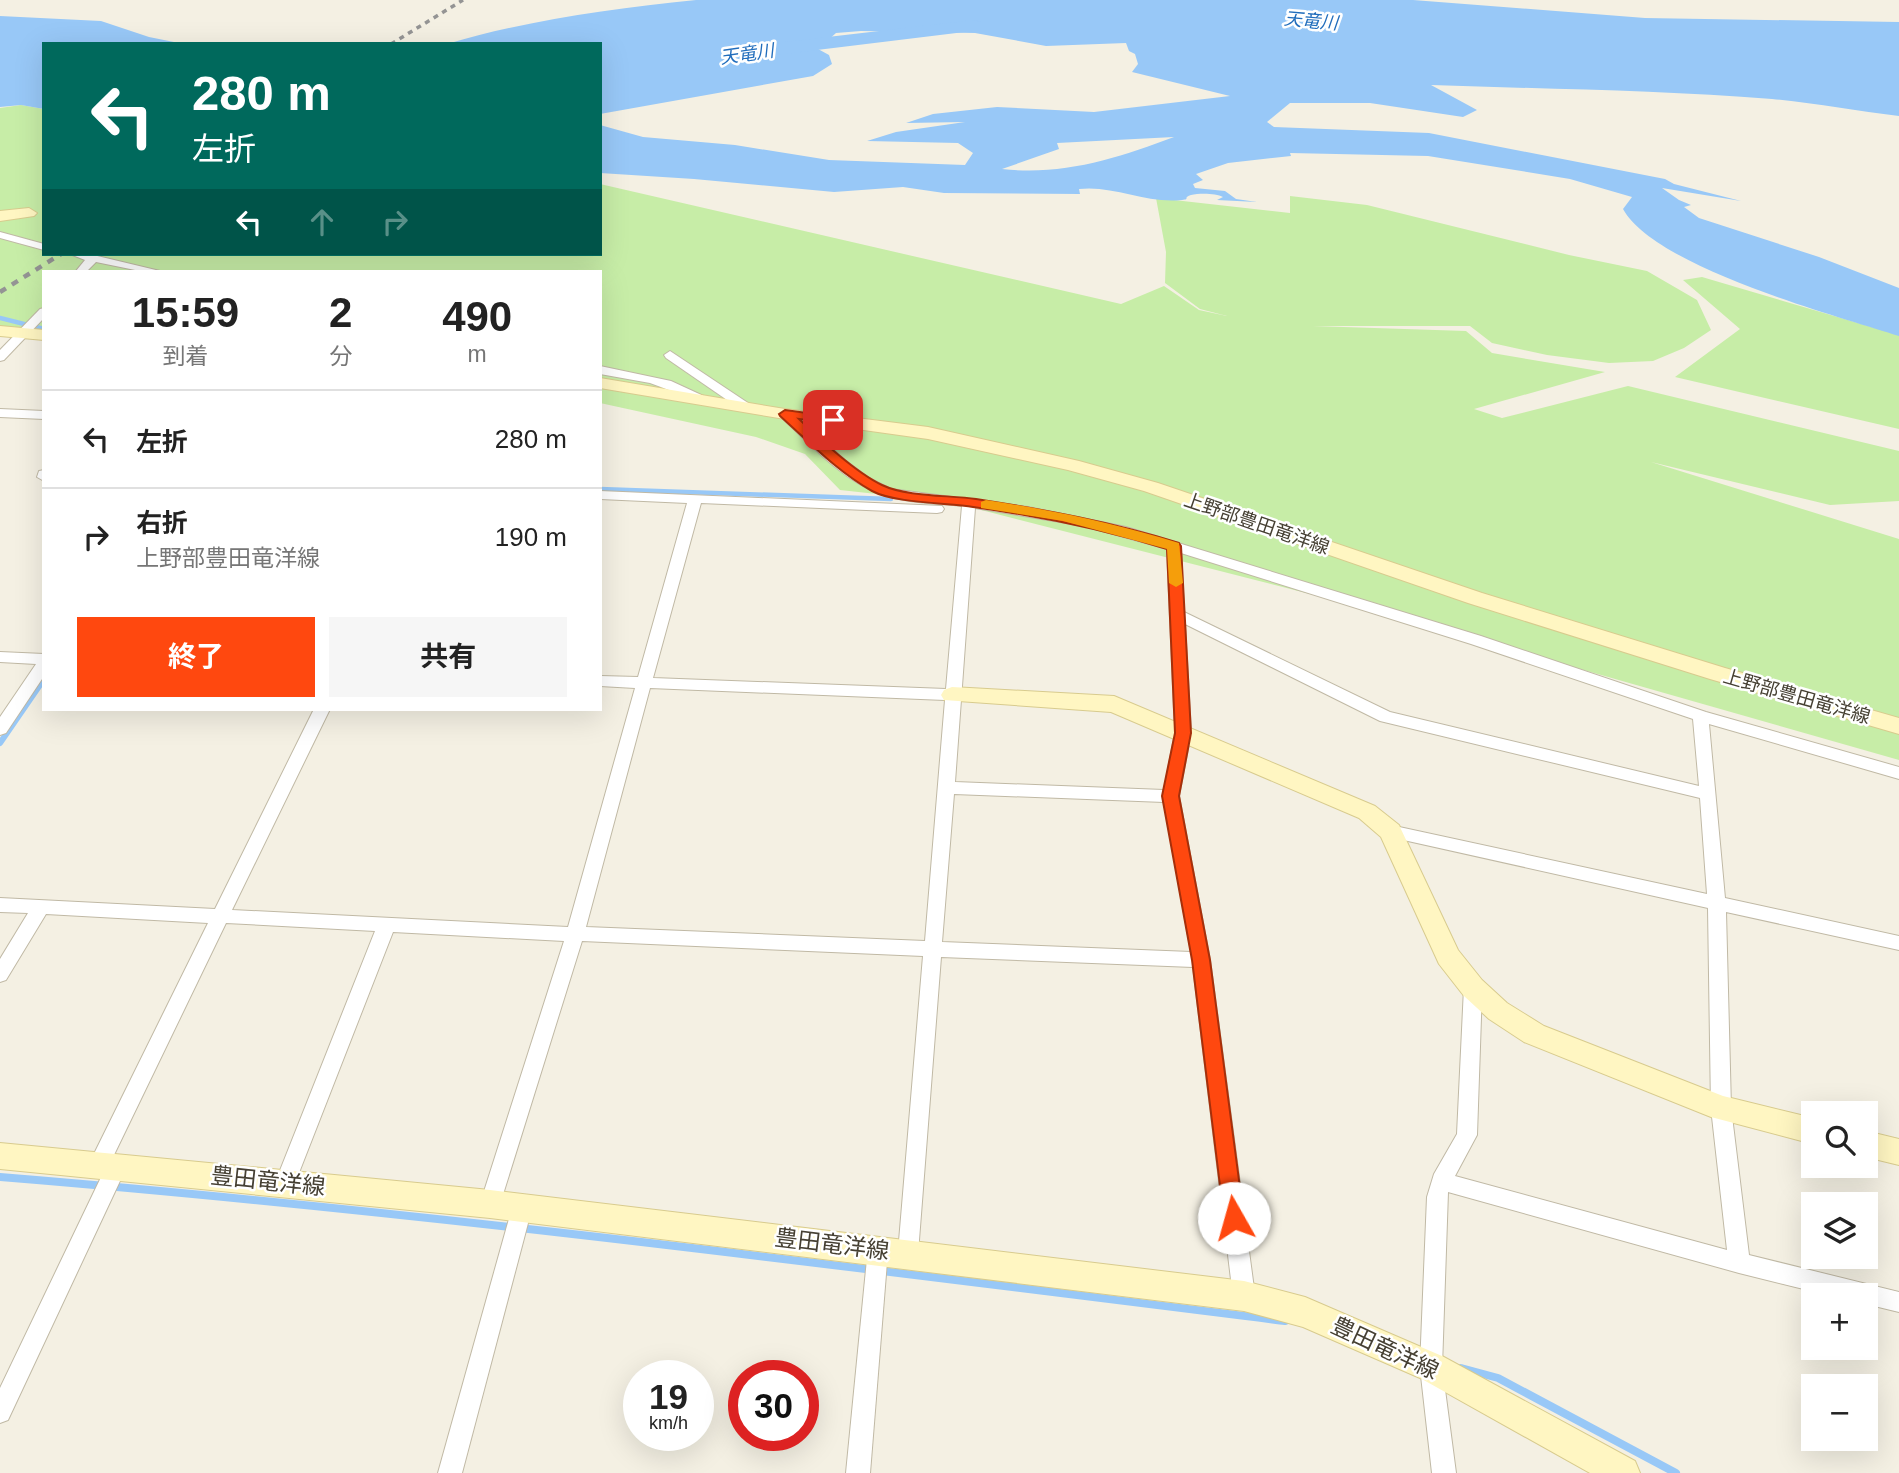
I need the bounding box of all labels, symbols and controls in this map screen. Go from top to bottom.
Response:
water label: 天竜川 [1283,9,1341,33]
water label: 天竜川 [719,40,777,68]
text: 280 m [192,66,331,120]
icon: left [77,70,168,161]
text: 左折 [192,131,256,167]
icon: left [230,203,268,241]
icon: ahead [303,203,341,241]
icon: right [376,203,414,241]
text: 15:59 [132,289,239,336]
text: 2 [329,289,352,336]
text: 490 [442,293,512,340]
text: m [468,341,487,367]
text: 到着 [162,343,208,369]
text: 分 [329,343,352,369]
pin [803,390,863,450]
icon: arrive [814,401,852,439]
icon: left [77,420,115,458]
text: 280 m [495,424,567,454]
text: 左折 [136,427,188,457]
street label: 上野部豊田竜洋線 [1182,489,1332,558]
text: 右折 [136,508,188,538]
icon: right [77,518,115,556]
text: 190 m [495,522,567,552]
text: 上野部豊田竜洋線 [136,545,320,571]
button: 終了 [77,617,315,697]
button: 共有 [329,617,567,697]
street label: 上野部豊田竜洋線 [1721,665,1873,728]
map controls [1801,1101,1878,1451]
button: search [1801,1101,1878,1178]
street label: 豊田竜洋線 [209,1162,327,1200]
position arrow [1197,1181,1271,1255]
button: layers [1801,1192,1878,1269]
street label: 豊田竜洋線 [773,1224,891,1264]
button: + [1801,1283,1878,1360]
street label: 豊田竜洋線 [1327,1312,1443,1384]
speed limit sign: 30 [728,1360,819,1451]
button: − [1801,1374,1878,1451]
text: 19 [649,1377,688,1416]
text: km/h [649,1413,688,1433]

